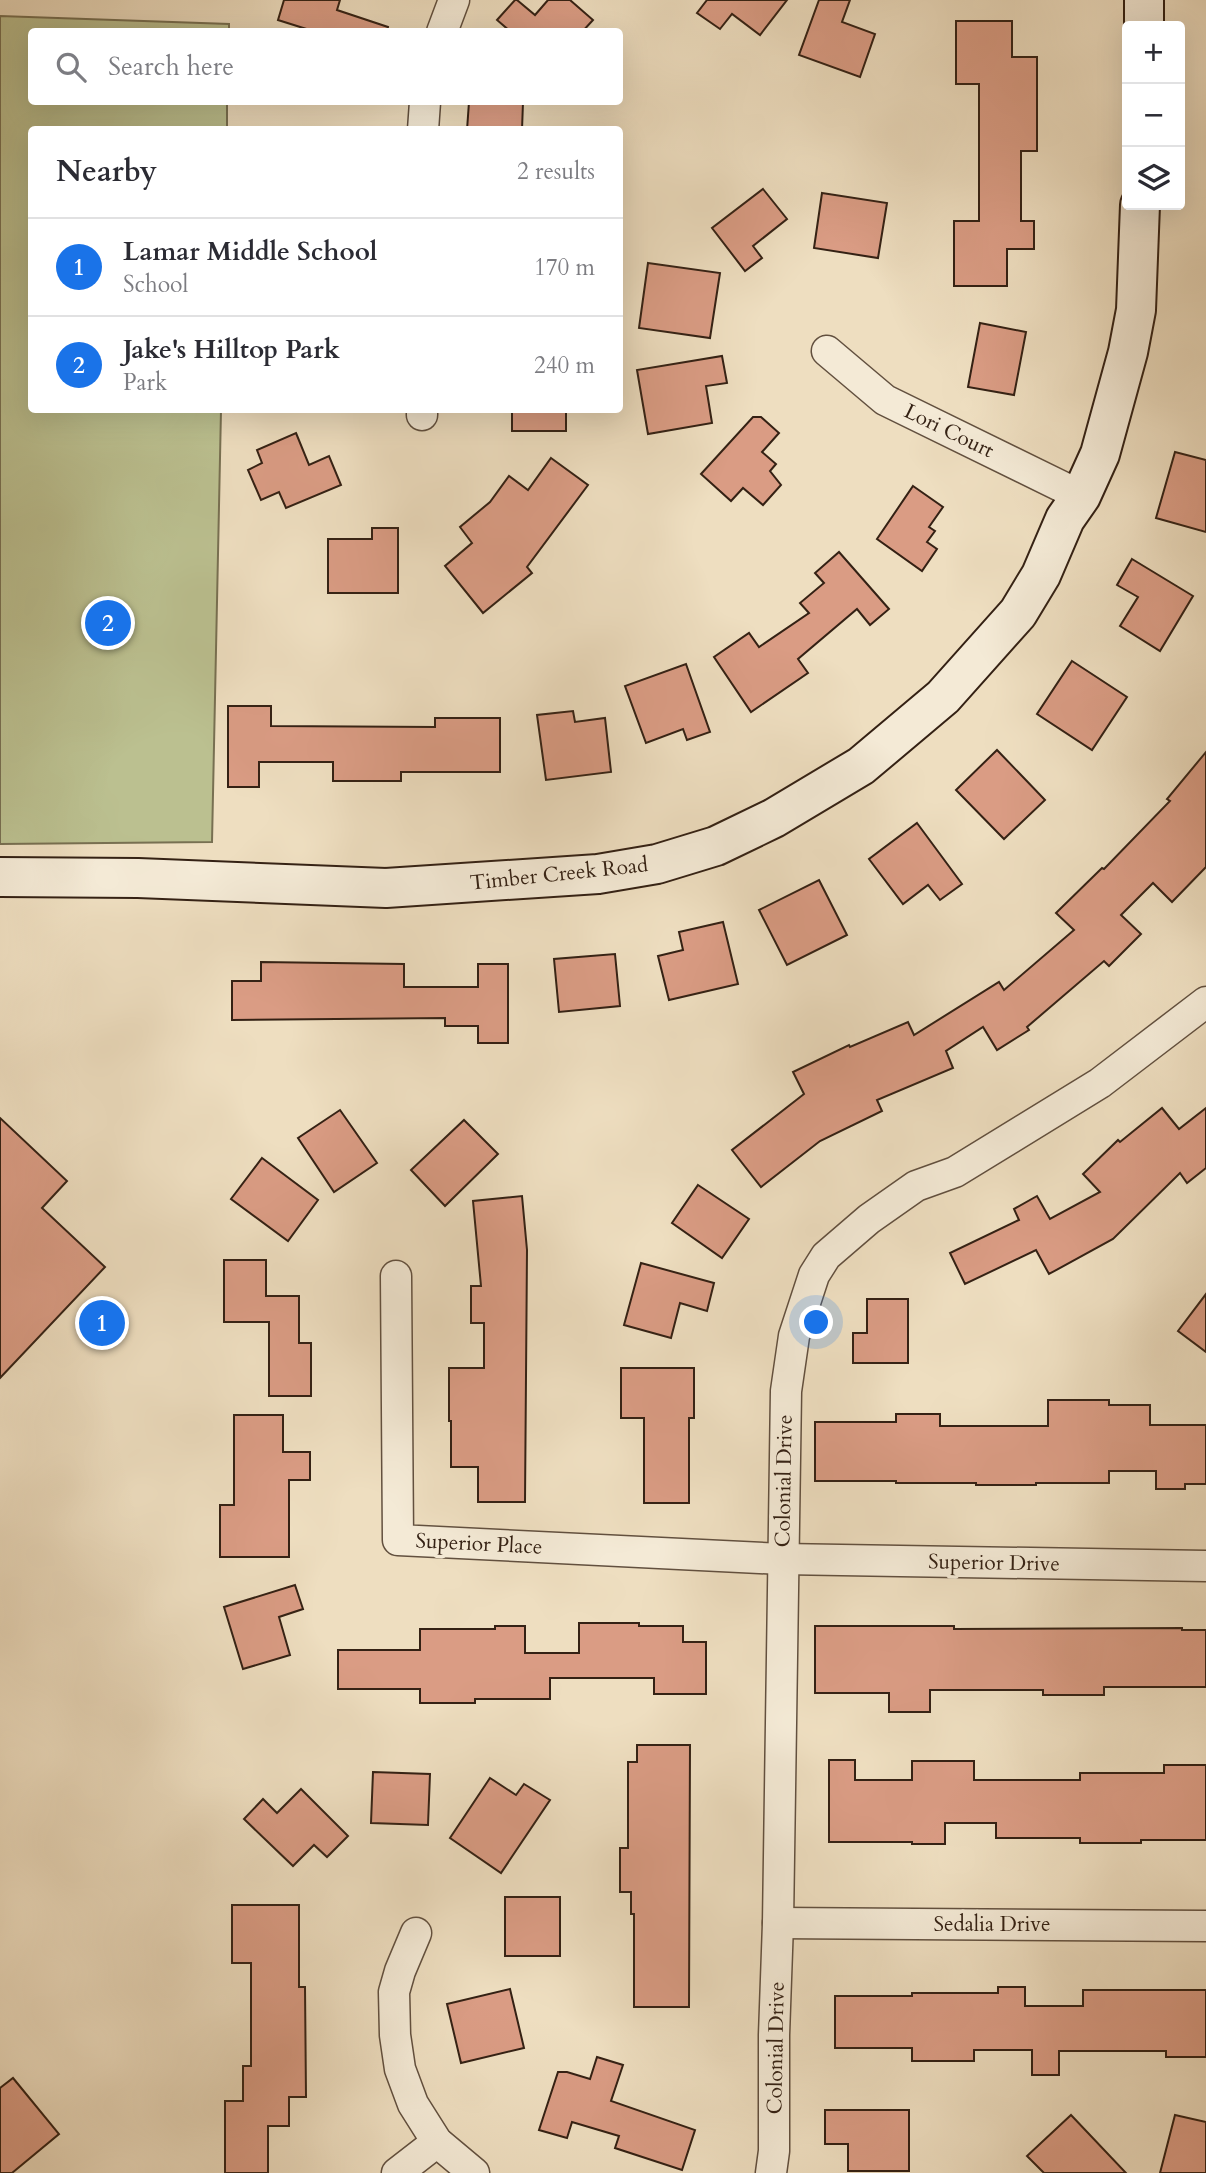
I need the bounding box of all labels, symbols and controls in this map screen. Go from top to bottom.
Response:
map controls [1122,21,1185,210]
button: + [1122,21,1185,84]
search box [28,28,623,105]
icon: search [52,48,90,86]
text: Search here [108,49,234,84]
button: − [1122,84,1185,147]
button: layers [1122,147,1185,210]
text: Nearby [56,151,157,192]
text: 2 results [517,156,595,187]
text: Lamar Middle School [123,234,377,269]
text: 1 [73,252,85,283]
text: 170 m [534,252,595,283]
text: School [123,269,188,300]
text: Jake's Hilltop Park [123,332,340,367]
text: 2 [73,350,85,381]
text: 240 m [534,350,595,381]
text: Park [123,367,167,398]
street label: Lori Court [899,397,999,465]
pin: 2 [85,597,131,649]
street label: Timber Creek Road [468,850,650,898]
pin: 1 [79,1297,125,1349]
your location [799,1305,833,1339]
street label: Colonial Drive [768,1414,800,1548]
street label: Superior Place [415,1526,543,1562]
street label: Superior Drive [928,1547,1060,1579]
street label: Sedalia Drive [933,1910,1051,1939]
street label: Colonial Drive [760,1981,792,2115]

